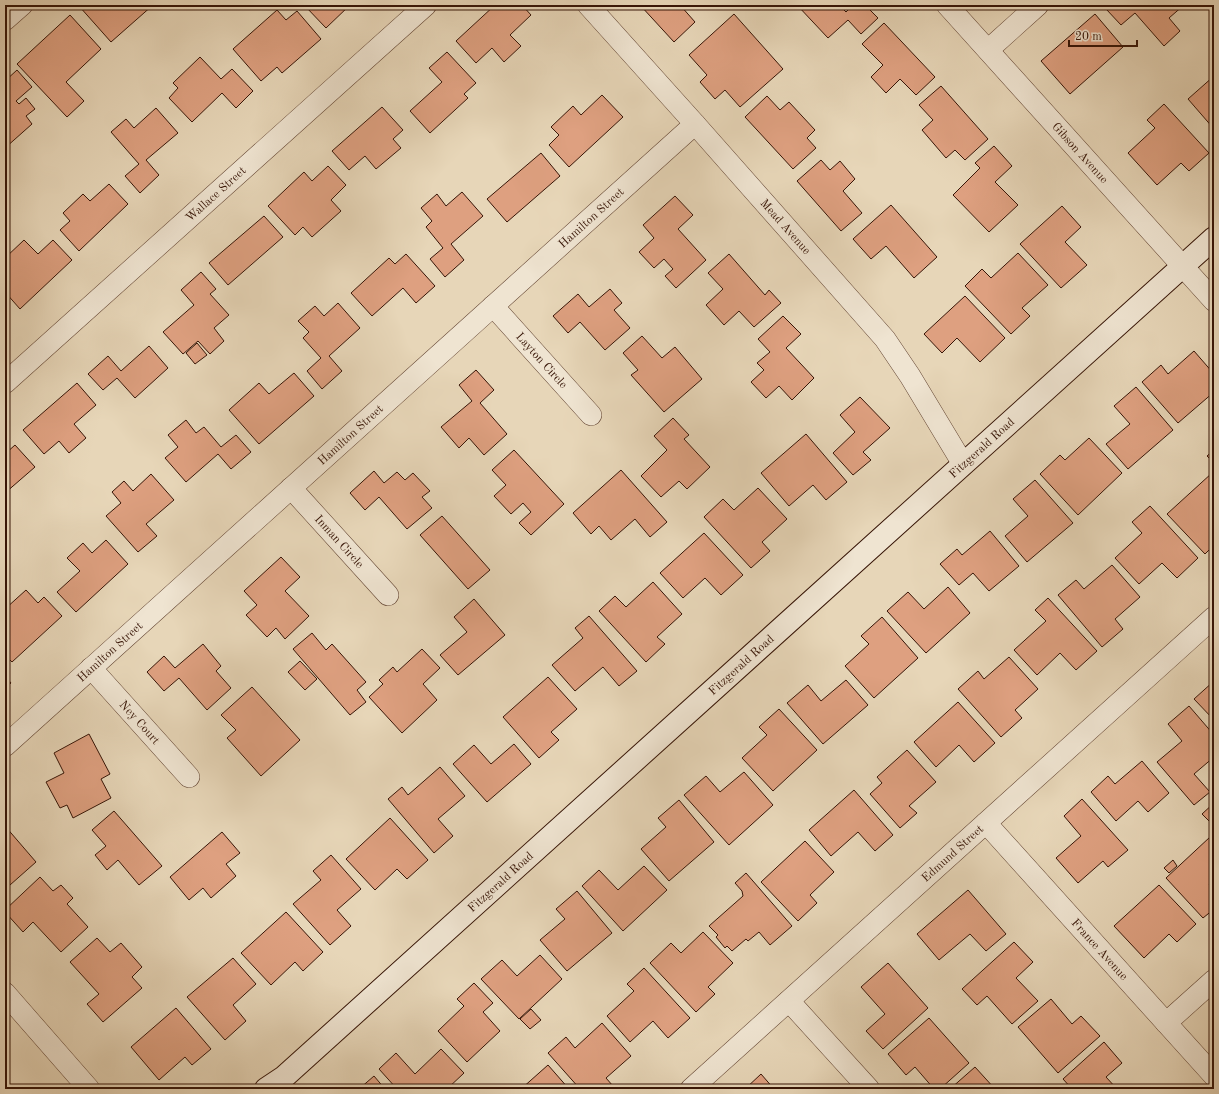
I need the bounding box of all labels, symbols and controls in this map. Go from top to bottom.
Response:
scale bar [1069,22,1137,48]
text: 20 m [1075,31,1102,43]
street label: Gibson Avenue [1049,121,1110,186]
street label: Wallace Street [184,165,249,225]
street label: Hamilton Street [557,186,627,251]
street label: Mead Avenue [757,197,813,258]
street label: Layton Circle [513,331,569,391]
street label: Hamilton Street [316,403,386,468]
street label: Fitzgerald Road [947,416,1017,481]
street label: Inman Circle [312,513,366,571]
street label: Hamilton Street [75,620,145,685]
street label: Fitzgerald Road [707,633,777,698]
street label: Ney Court [117,699,162,747]
street label: Edmund Street [920,823,986,885]
street label: Fitzgerald Road [466,850,536,915]
street label: France Avenue [1069,917,1130,983]

